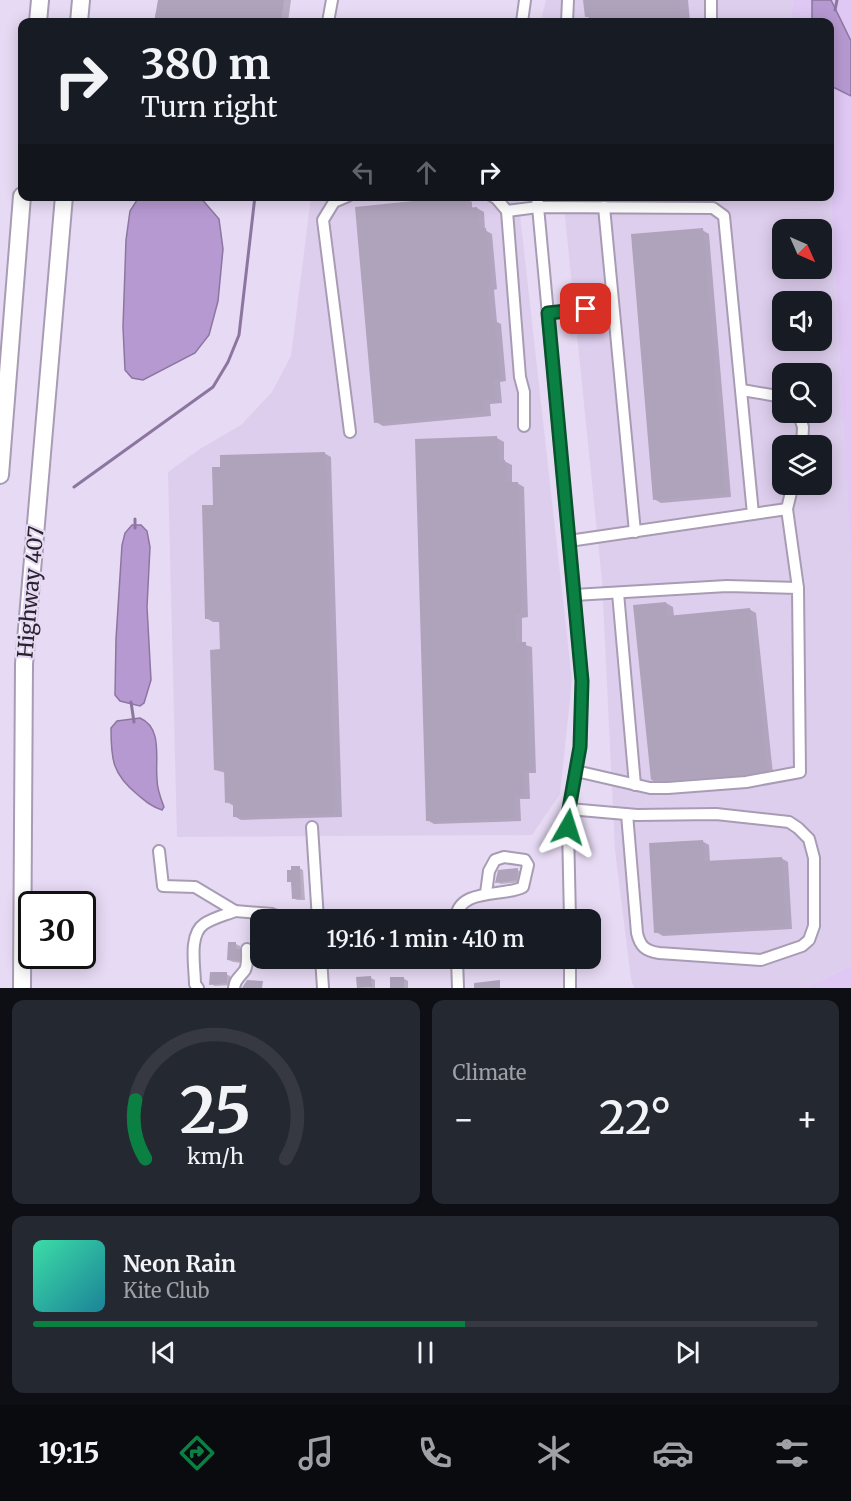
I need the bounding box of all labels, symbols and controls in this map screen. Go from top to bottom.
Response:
text: 380 m [141,38,270,90]
icon: right [42,42,120,120]
text: Turn right [141,90,278,124]
icon: left [347,156,380,189]
icon: ahead [410,156,443,189]
icon: right [473,156,506,189]
north arrow [772,219,832,279]
map controls [772,219,832,495]
pin [560,283,611,334]
button: sound [772,291,832,351]
icon: arrive [569,292,602,325]
button: search [772,363,832,423]
button: layers [772,435,832,495]
street label: Highway 407 [11,525,50,659]
position arrow [536,795,600,859]
speed limit sign: 30 [18,891,96,969]
text: 19:16 · 1 min · 410 m [327,925,524,953]
text: Climate [453,1060,527,1085]
text: 25 [180,1072,252,1150]
text: 22° [599,1090,671,1146]
text: − [453,1099,475,1140]
text: + [796,1099,818,1140]
text: km/h [187,1143,244,1170]
text: Neon Rain [123,1250,236,1278]
text: Kite Club [123,1278,209,1303]
icon: previous [147,1336,180,1369]
icon: pause [409,1336,442,1369]
icon: next [671,1336,704,1369]
icon: directions [176,1432,218,1474]
icon: music [295,1432,337,1474]
icon: phone [414,1432,456,1474]
icon: climate [533,1432,575,1474]
icon: car [652,1432,694,1474]
icon: filters [771,1432,813,1474]
text: 19:15 [38,1436,100,1470]

